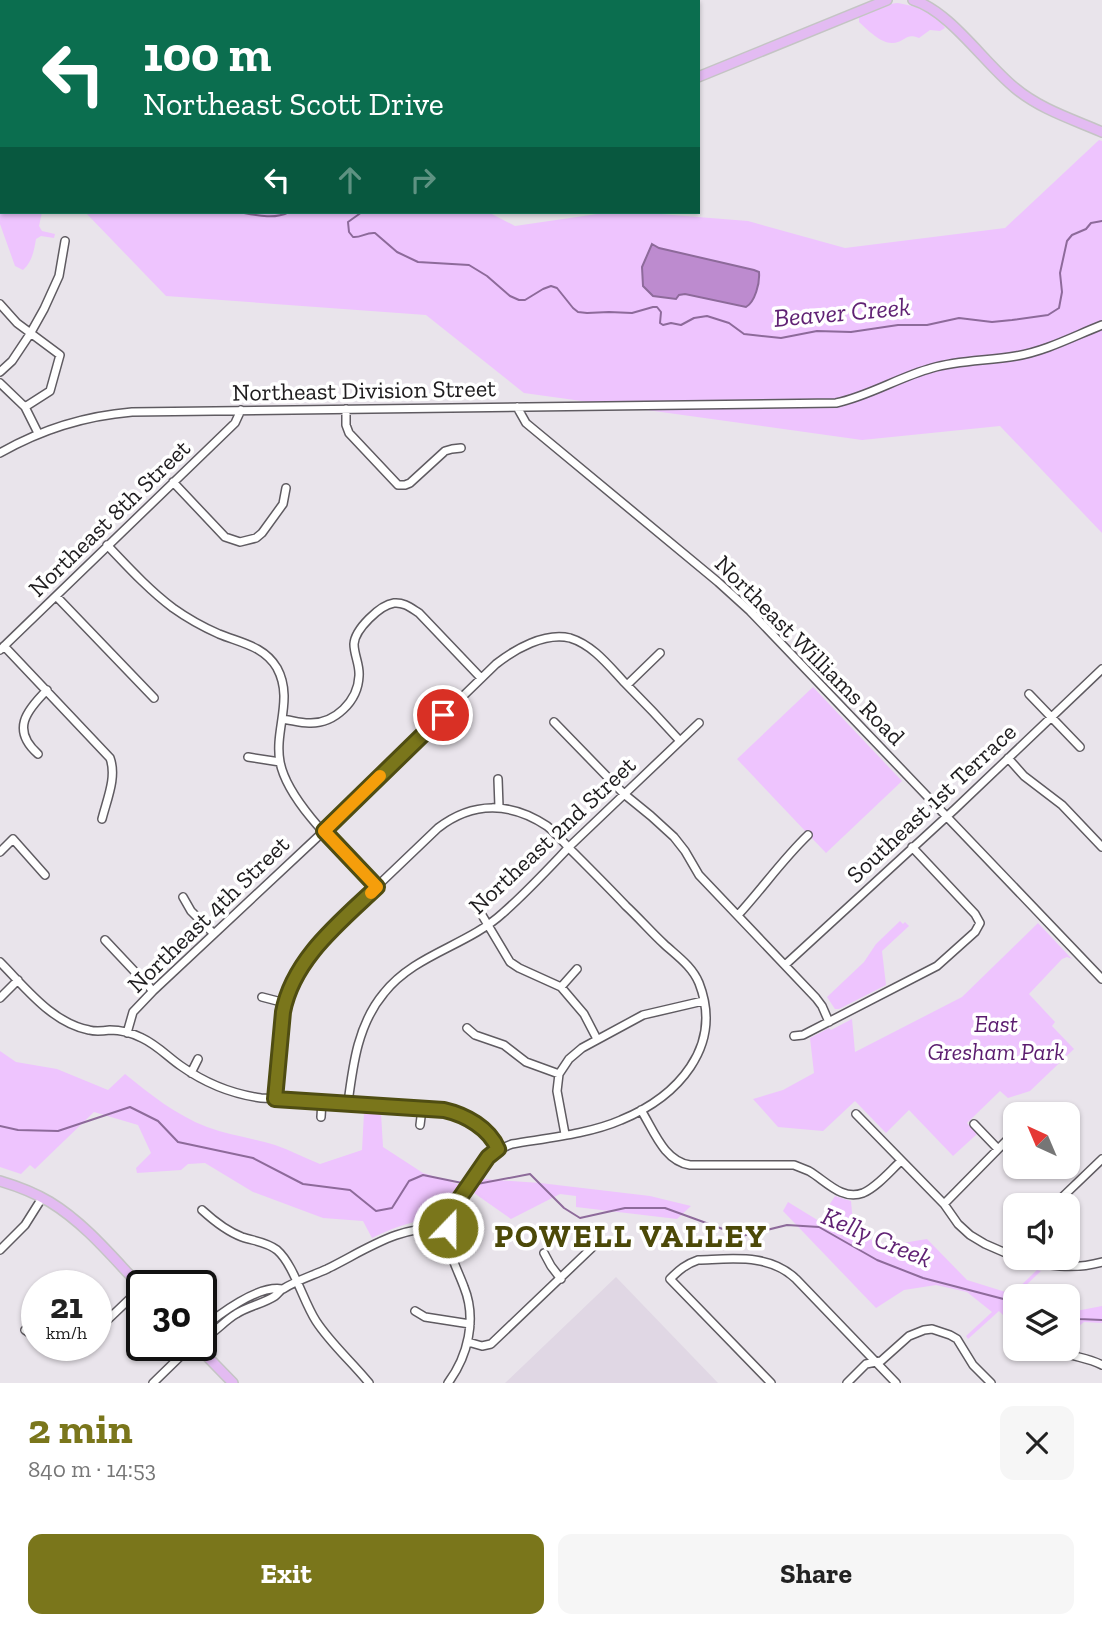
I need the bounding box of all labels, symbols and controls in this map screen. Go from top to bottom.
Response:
text: 100 m [143,25,271,84]
icon: left [28,28,119,119]
text: Northeast Scott Drive [143,85,444,123]
icon: left [258,161,296,199]
icon: ahead [331,161,369,199]
icon: right [404,161,442,199]
water label: Beaver Creek [772,290,912,334]
street label: Northeast Division Street [232,373,496,407]
street label: Northeast 8th Street [22,433,196,603]
street label: Northeast Williams Road [709,549,911,751]
pin [413,685,473,745]
icon: arrive [424,696,462,734]
street label: Southeast 1st Terrace [840,717,1022,889]
street label: Northeast 2nd Street [463,750,642,920]
street label: Northeast 4th Street [121,829,295,999]
park label: East Gresham Park [927,1009,1065,1066]
north arrow [1003,1102,1080,1180]
map controls [1003,1102,1080,1361]
position arrow [411,1191,485,1265]
button: sound [1003,1193,1080,1270]
water label: Kelly Creek [817,1199,937,1275]
district label: POWELL VALLEY [494,1217,768,1255]
speed limit sign: 30 [126,1270,217,1361]
button: layers [1003,1284,1080,1361]
text: 21 [50,1285,83,1327]
text: km/h [46,1322,87,1344]
text: 2 min [28,1403,133,1454]
button: close [1000,1406,1074,1480]
text: 840 m · 14:53 [28,1455,156,1483]
button: Exit [28,1534,544,1614]
button: Share [558,1534,1074,1614]

